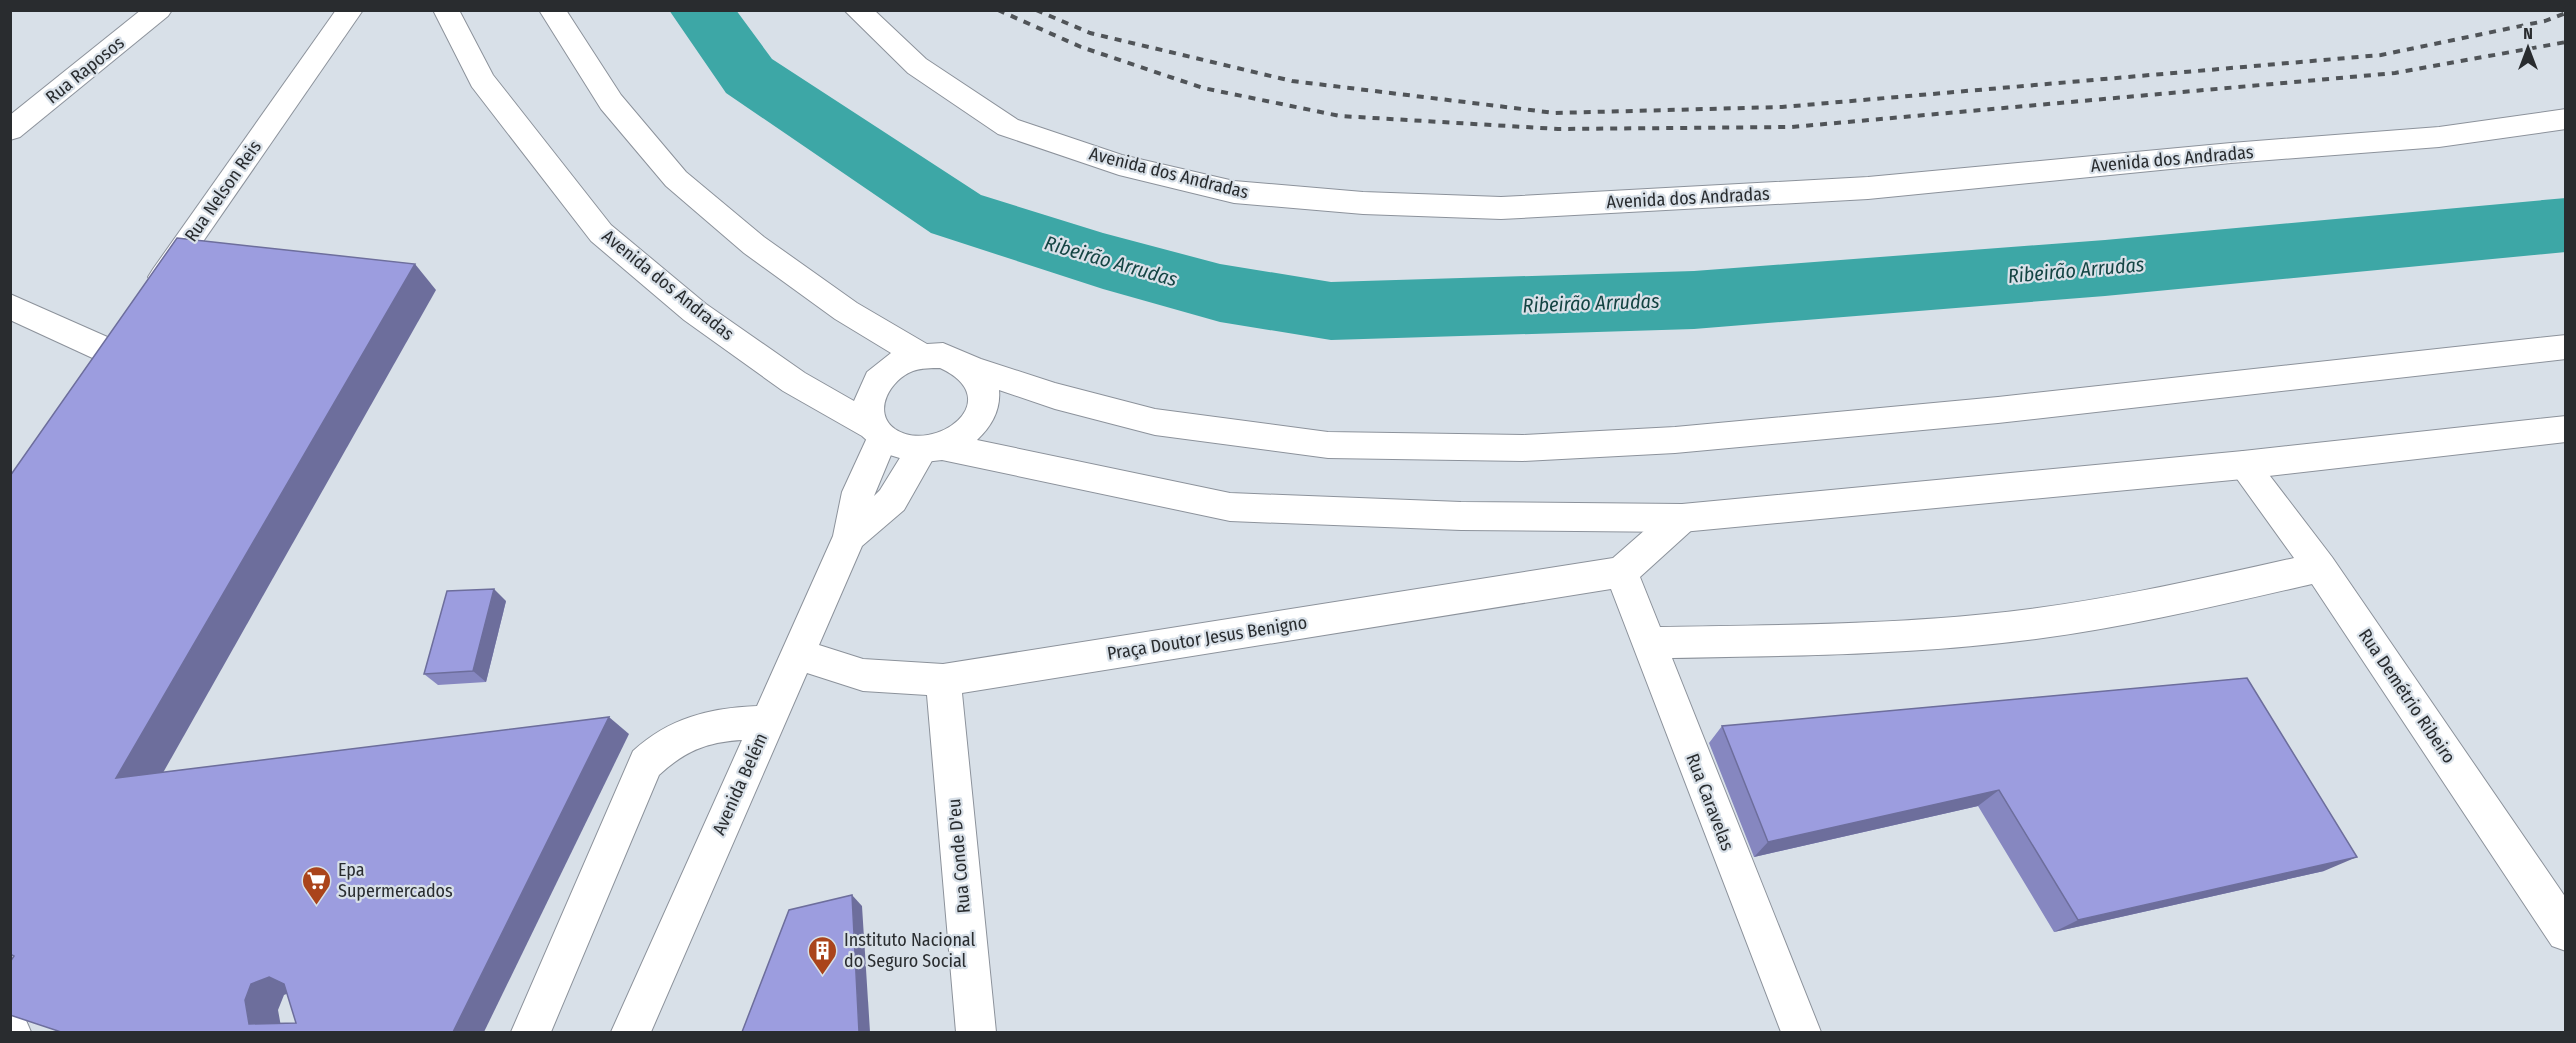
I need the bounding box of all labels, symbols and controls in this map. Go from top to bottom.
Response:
north arrow [2498,18,2558,78]
text: N [2523,24,2533,43]
street label: Rua Raposos [41,31,129,108]
street label: Rua Nelson Reis [180,136,266,246]
street label: Avenida dos Andradas [2090,141,2255,177]
street label: Avenida dos Andradas [1087,143,1251,203]
street label: Avenida dos Andradas [1606,183,1770,213]
street label: Avenida dos Andradas [598,225,739,345]
water label: Ribeirão Arrudas [1042,231,1181,292]
water label: Ribeirão Arrudas [2007,252,2146,288]
water label: Ribeirão Arrudas [1522,289,1660,317]
street label: Praça Doutor Jesus Benigno [1105,611,1309,665]
street label: Rua Demétrio Ribeiro [2354,625,2460,767]
street label: Avenida Belém [708,730,772,838]
street label: Rua Caravelas [1681,750,1739,854]
street label: Rua Conde D'eu [943,798,975,914]
place label: Epa Supermercados [338,859,453,902]
supermarket icon: Epa Supermercados [301,864,333,906]
place label: Instituto Nacional do Seguro Social [844,929,976,972]
building icon: Instituto Nacional do Seguro Social [807,934,839,976]

